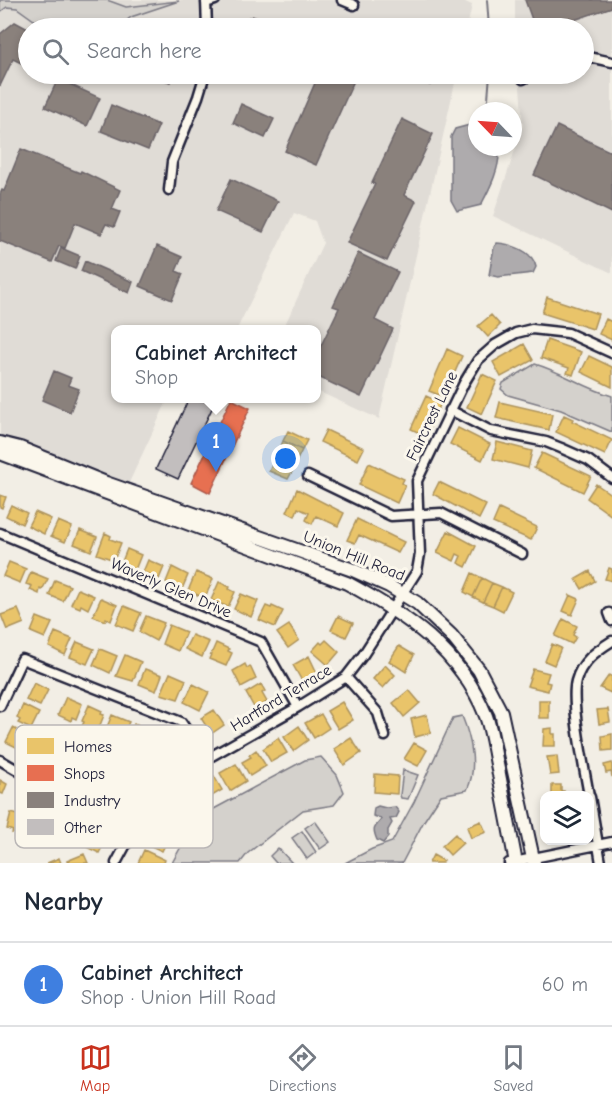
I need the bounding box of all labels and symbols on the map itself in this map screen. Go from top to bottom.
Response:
north arrow [468,102,522,156]
street label: Faircrest Lane [403,368,461,464]
pin: 1 [196,422,236,472]
your location [271,444,300,473]
street label: Union Hill Road [300,527,408,585]
street label: Waverly Glen Drive [108,554,234,622]
street label: Hartford Terrace [227,661,335,735]
legend [15,725,213,848]
text: Homes [64,738,112,756]
text: Shops [64,765,105,783]
text: Industry [64,792,121,810]
text: Other [64,819,102,837]

